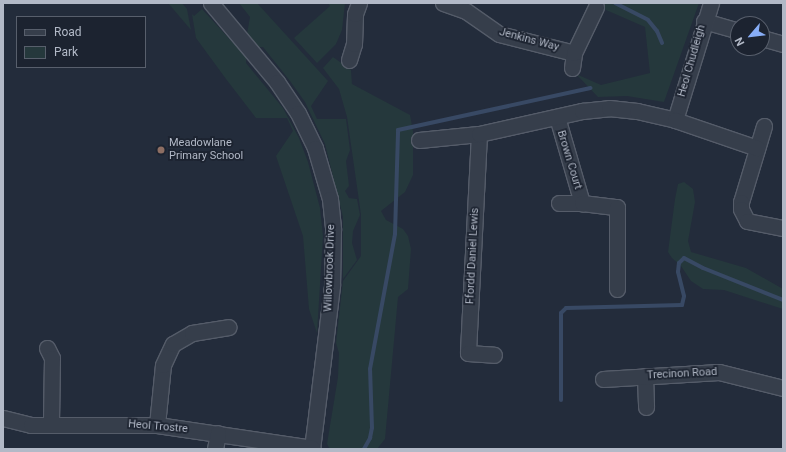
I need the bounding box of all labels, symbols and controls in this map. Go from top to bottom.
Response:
legend [16,16,146,68]
north arrow [730,16,770,56]
street label: Heol Chudleigh [675,23,709,99]
text: Road [54,25,82,39]
street label: Jenkins Way [498,26,560,54]
text: N [732,35,747,48]
text: Park [54,45,78,59]
street label: Brown Court [554,129,584,191]
place label: Meadowlane Primary School [169,137,243,163]
marker: Meadowlane Primary School [156,145,166,155]
street label: Ffordd Daniel Lewis [464,207,482,305]
street label: Willowbrook Drive [322,224,338,312]
street label: Trecinon Road [646,366,718,382]
street label: Heol Trostre [127,418,189,436]

